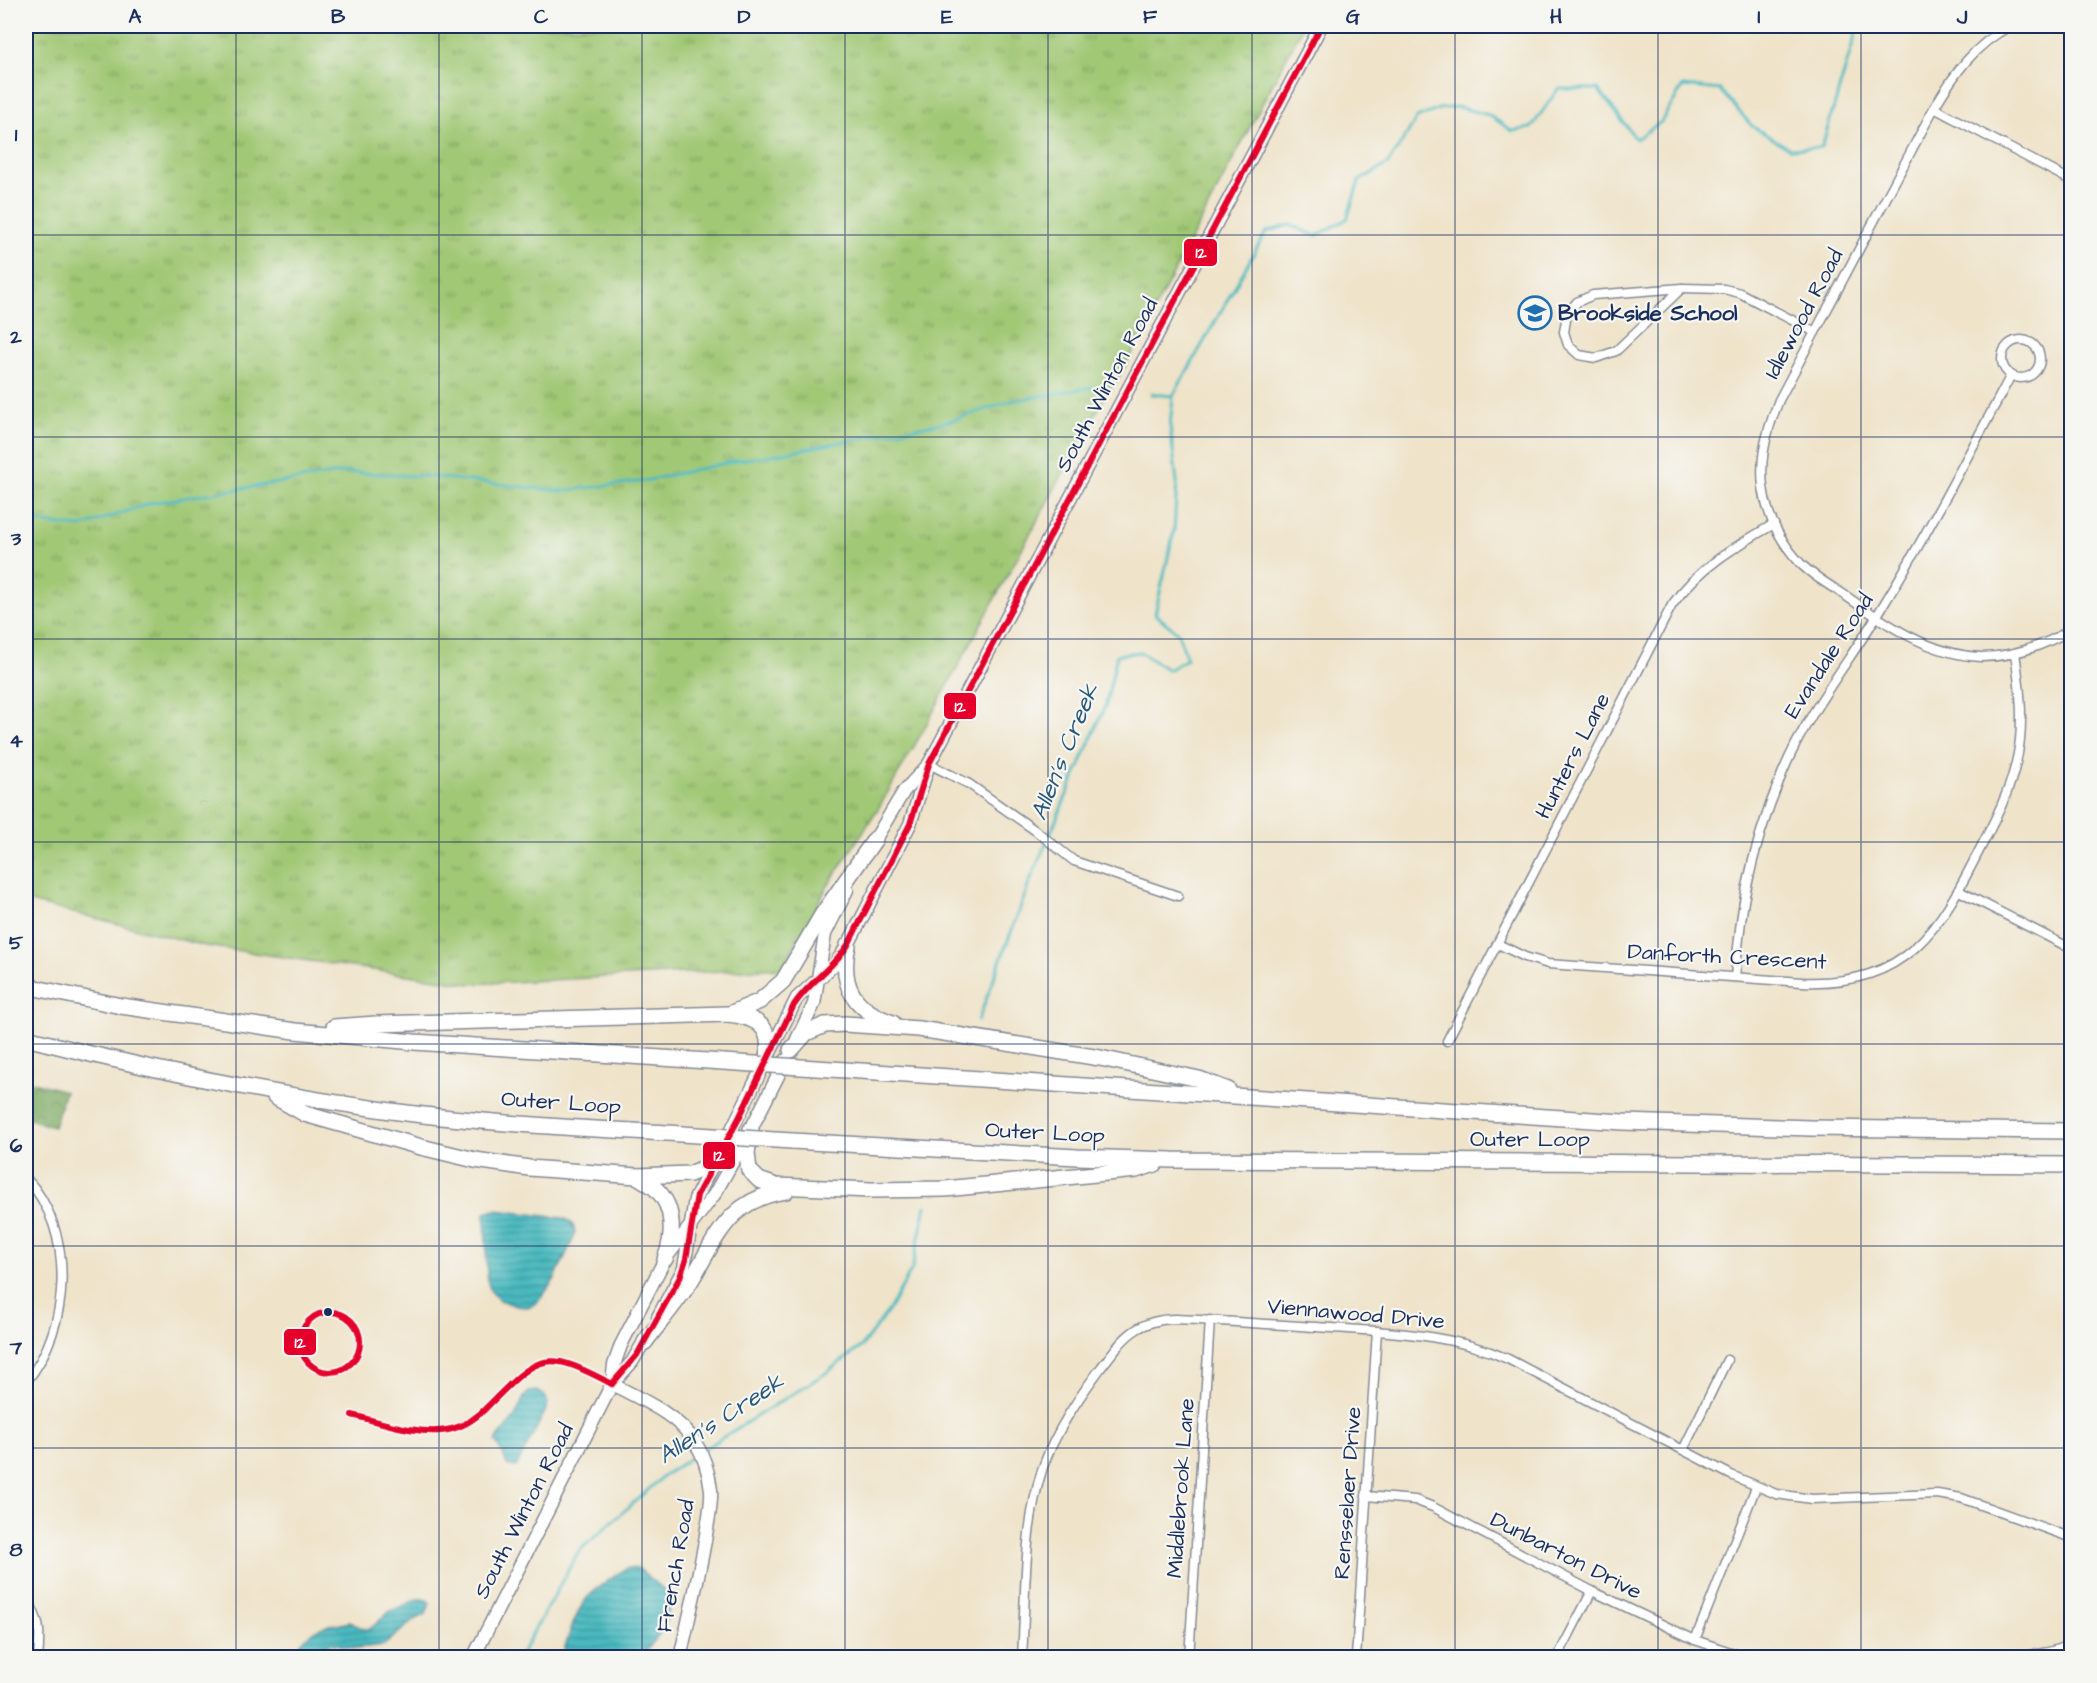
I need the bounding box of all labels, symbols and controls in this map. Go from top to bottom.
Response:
text: A [129,3,142,31]
text: B [331,3,346,31]
text: C [534,3,549,31]
text: D [738,3,751,31]
text: E [941,3,953,31]
text: F [1143,3,1158,31]
text: G [1346,3,1360,31]
text: H [1550,3,1562,31]
text: I [1757,3,1761,31]
text: J [1956,3,1968,31]
text: 1 [15,121,18,149]
line badge: 12 [1183,238,1218,267]
text: 12 [1195,242,1207,264]
street label: Idlewood Road [1757,244,1851,384]
street label: South Winton Road [1048,293,1166,477]
school or university icon: Brookside School [1517,295,1553,331]
place label: Brookside School [1558,298,1738,329]
text: 2 [9,323,22,351]
text: 3 [10,525,22,553]
street label: Evandale Road [1777,587,1881,725]
water label: Allen's Creek [1022,678,1108,825]
street label: Hunters Lane [1528,688,1618,824]
line badge: 12 [943,692,977,720]
text: 12 [954,696,966,718]
text: 4 [9,727,23,755]
text: 5 [9,929,24,957]
street label: Danforth Crescent [1627,936,1827,978]
street label: Outer Loop [500,1083,622,1123]
street label: Outer Loop [984,1114,1106,1152]
street label: Outer Loop [1470,1124,1590,1155]
text: 6 [10,1132,23,1160]
line badge: 12 [702,1141,736,1170]
text: 12 [713,1145,725,1167]
street label: Viennawood Drive [1266,1291,1446,1337]
unlabelled marker [322,1306,334,1318]
line badge: 12 [283,1328,317,1356]
text: 12 [294,1332,306,1354]
text: 7 [9,1334,23,1362]
water label: Allen's Creek [651,1365,792,1473]
street label: Middlebrook Lane [1159,1397,1203,1579]
street label: Rensselaer Drive [1326,1405,1370,1580]
street label: South Winton Road [466,1418,582,1604]
street label: French Road [649,1497,703,1635]
street label: Dunbarton Drive [1485,1504,1647,1608]
text: 8 [10,1536,23,1564]

